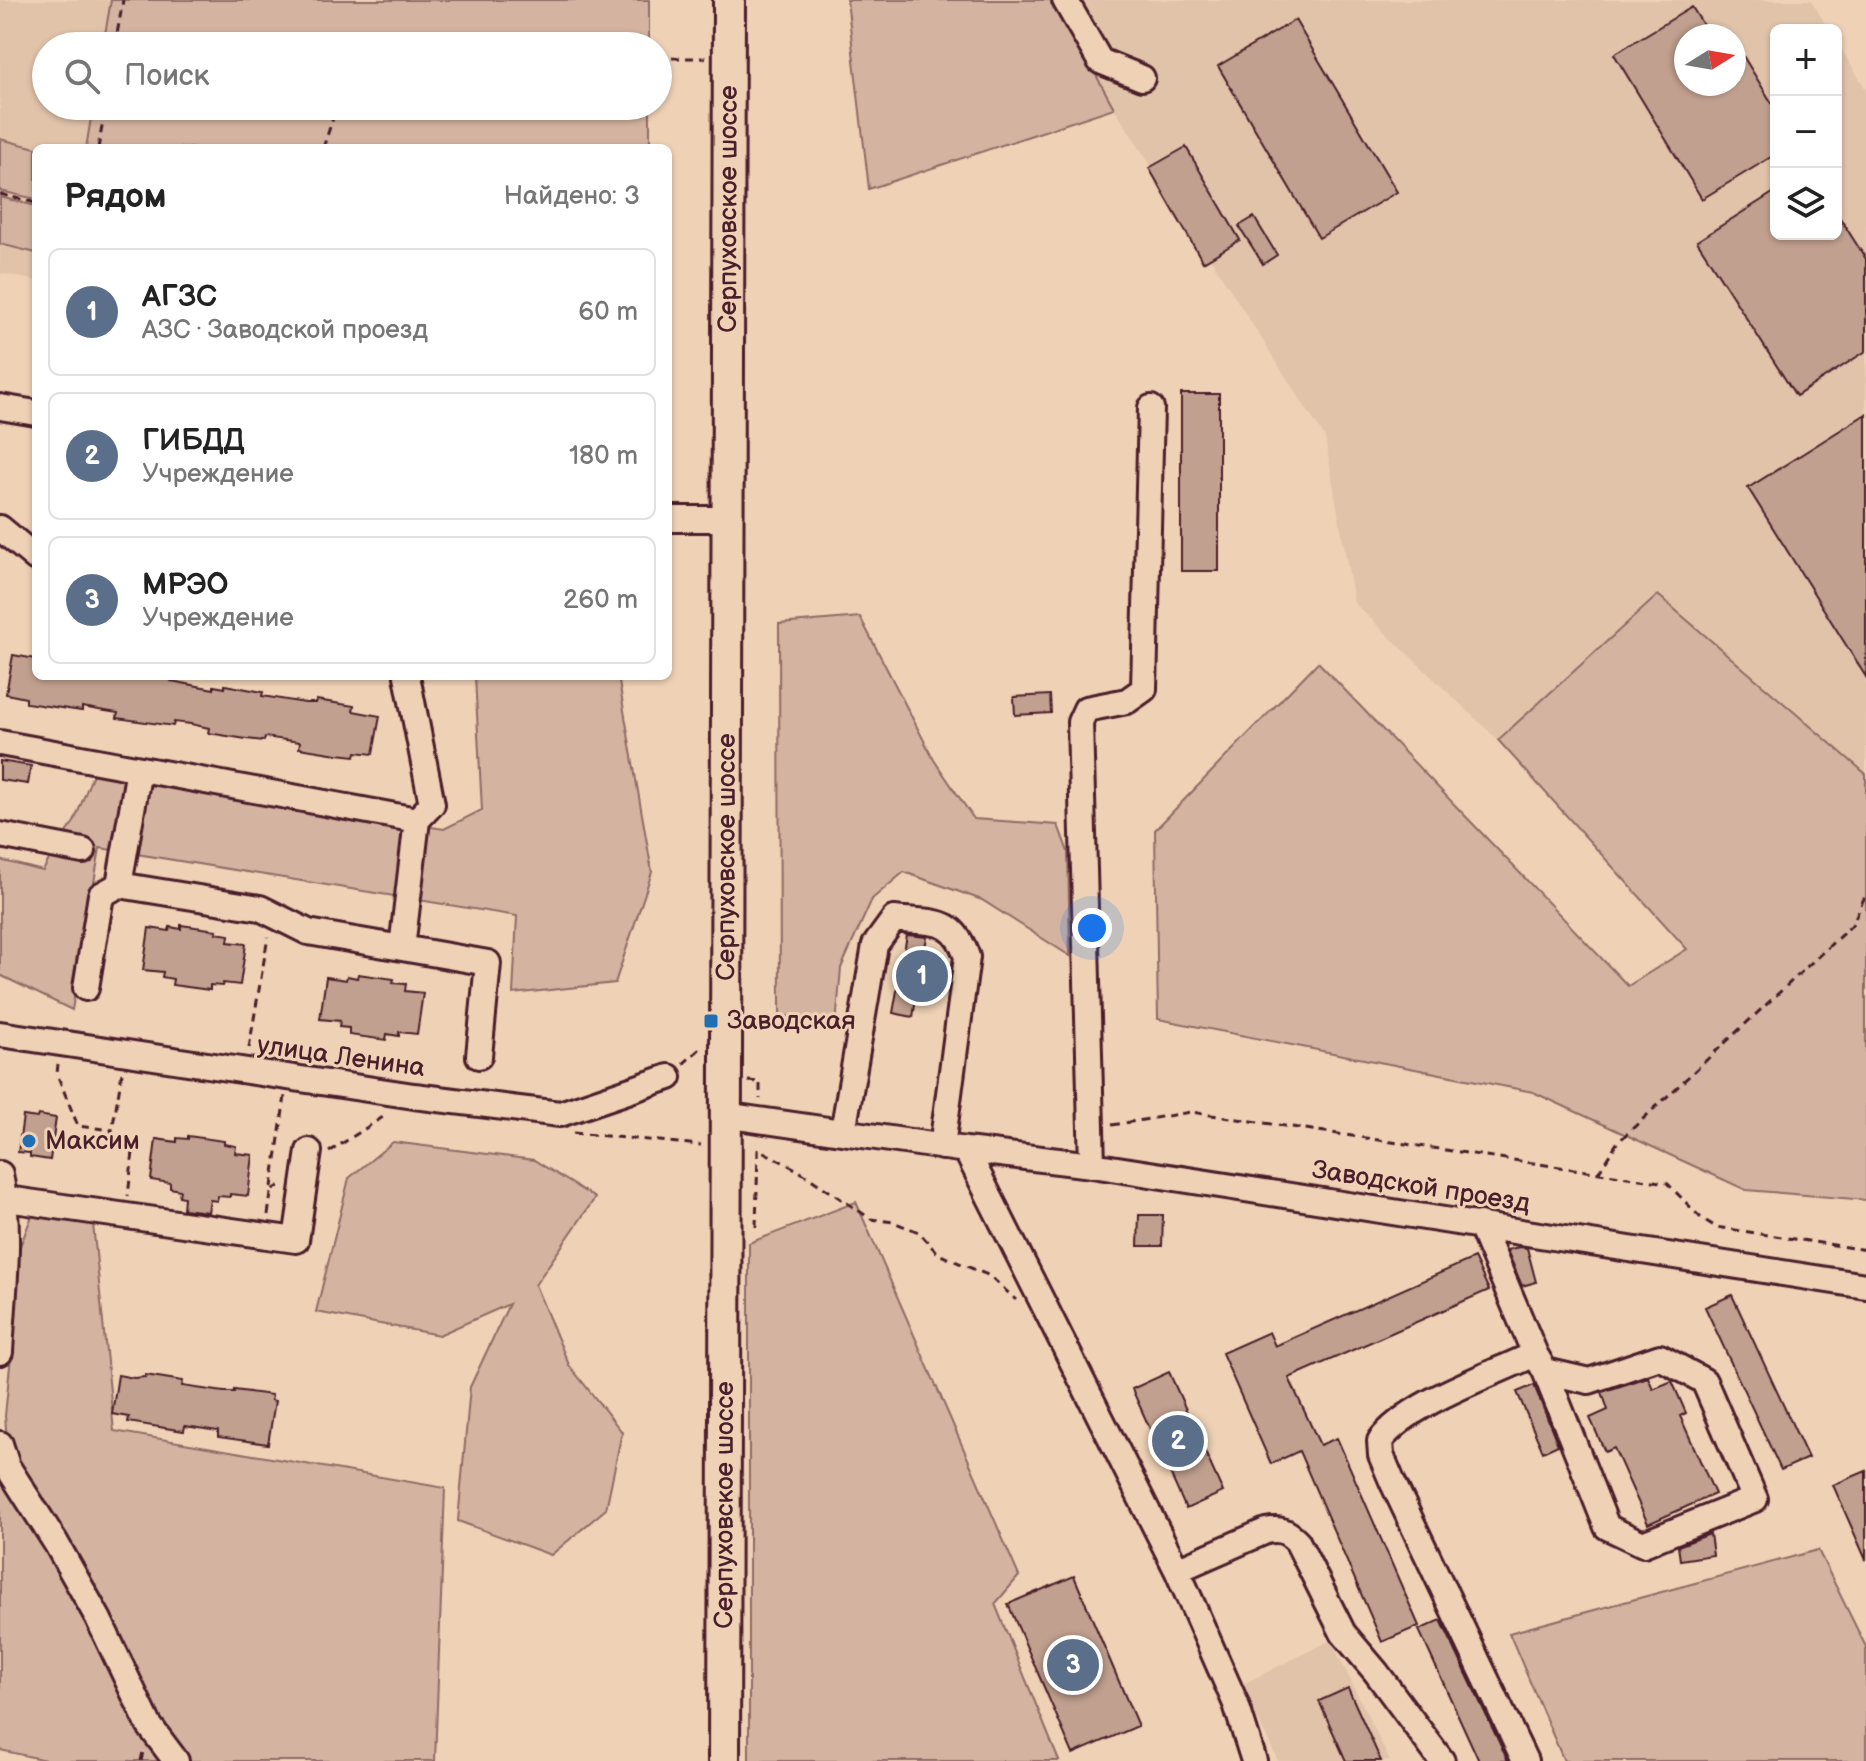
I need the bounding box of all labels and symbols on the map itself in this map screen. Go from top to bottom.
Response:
north arrow [1674,24,1746,96]
street label: Серпуховское шоссе [713,85,744,333]
street label: Серпуховское шоссе [711,733,742,981]
your location [1072,908,1112,948]
pin: 1 [896,946,948,1006]
place label: Заводская [727,1006,856,1037]
marker: Заводская [702,1012,720,1030]
street label: улица Ленина [255,1030,427,1084]
place label: Максим [45,1126,140,1157]
marker: Максим [20,1132,38,1150]
street label: Заводской проезд [1310,1154,1533,1220]
street label: Серпуховское шоссе [709,1381,741,1629]
pin: 2 [1152,1411,1204,1471]
pin: 3 [1047,1635,1099,1695]

